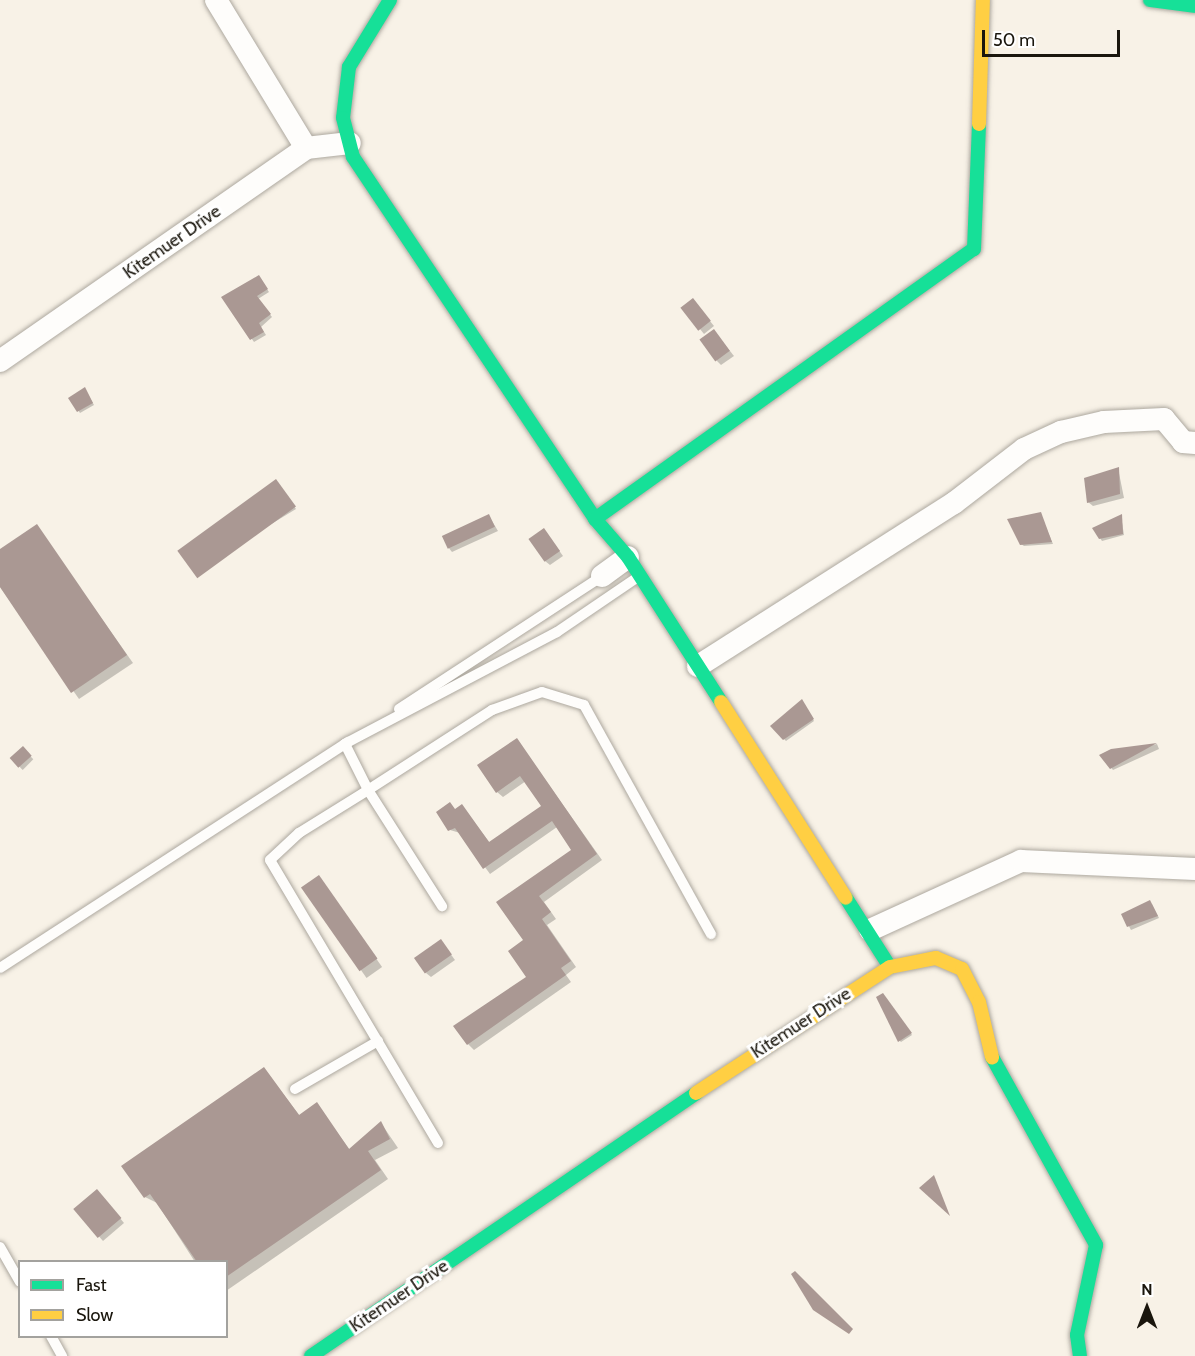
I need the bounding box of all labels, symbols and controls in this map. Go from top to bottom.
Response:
scale bar [985,18,1123,56]
text: 50 m [993,29,1035,51]
street label: Kitemuer Drive [119,200,225,284]
street label: Kitemuer Drive [747,983,855,1063]
street label: Kitemuer Drive [346,1255,452,1337]
legend [18,1260,228,1338]
text: Fast [76,1274,107,1296]
north arrow [1117,1278,1177,1338]
text: N [1141,1280,1153,1299]
text: Slow [76,1304,113,1326]

